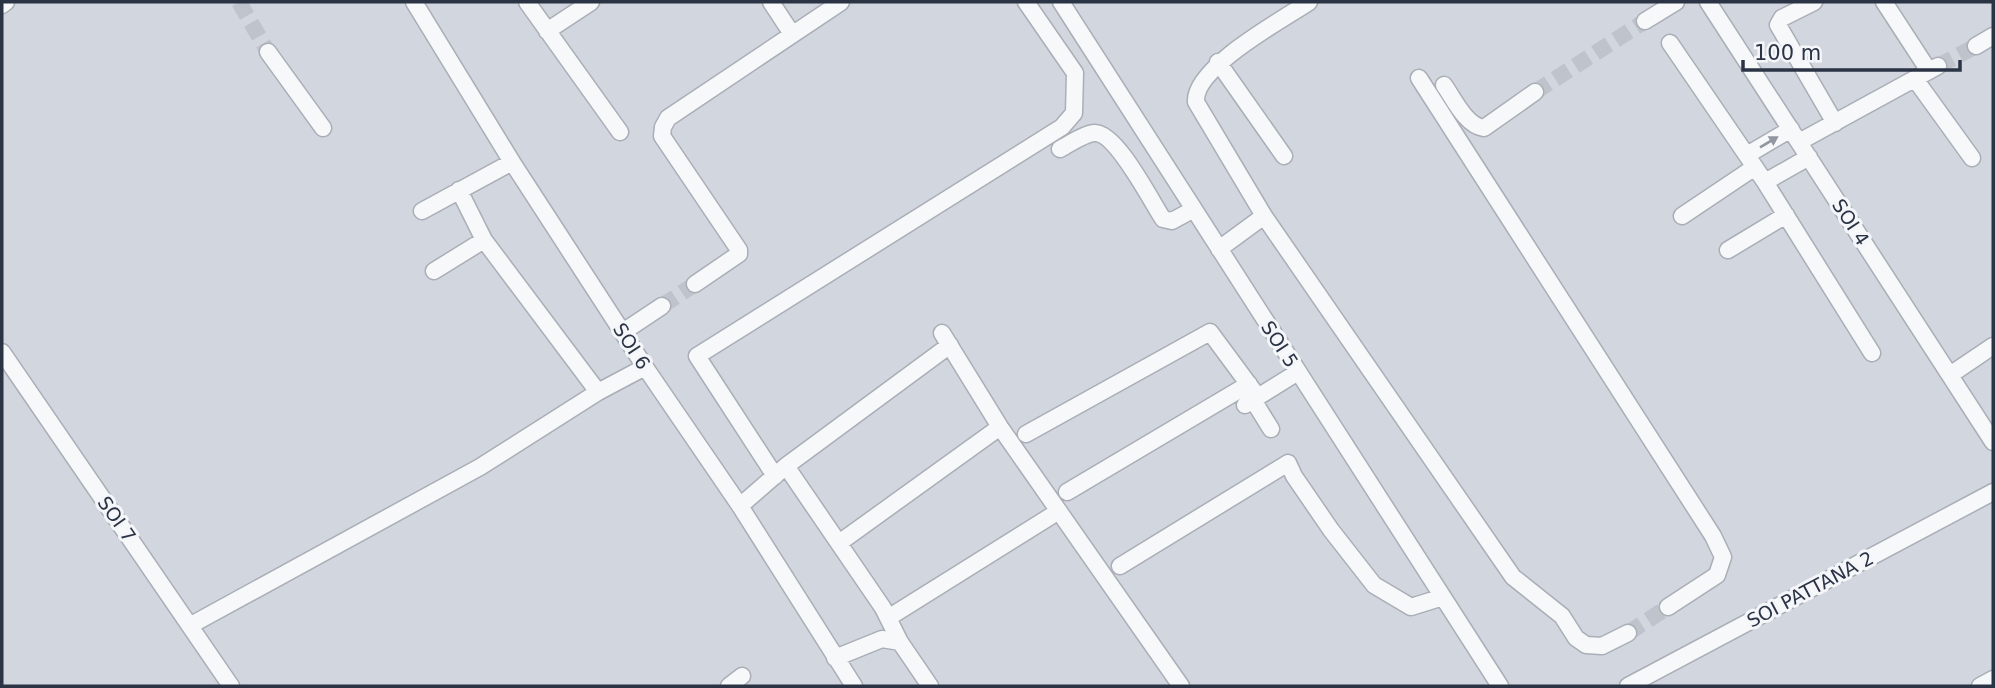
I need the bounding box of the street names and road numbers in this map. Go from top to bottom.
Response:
street label: SOI 4 [1828,195,1874,249]
street label: SOI 5 [1257,317,1303,371]
street label: SOI 6 [609,319,655,373]
street label: SOI 7 [93,492,141,546]
street label: SOI PATTANA 2 [1743,546,1877,632]

